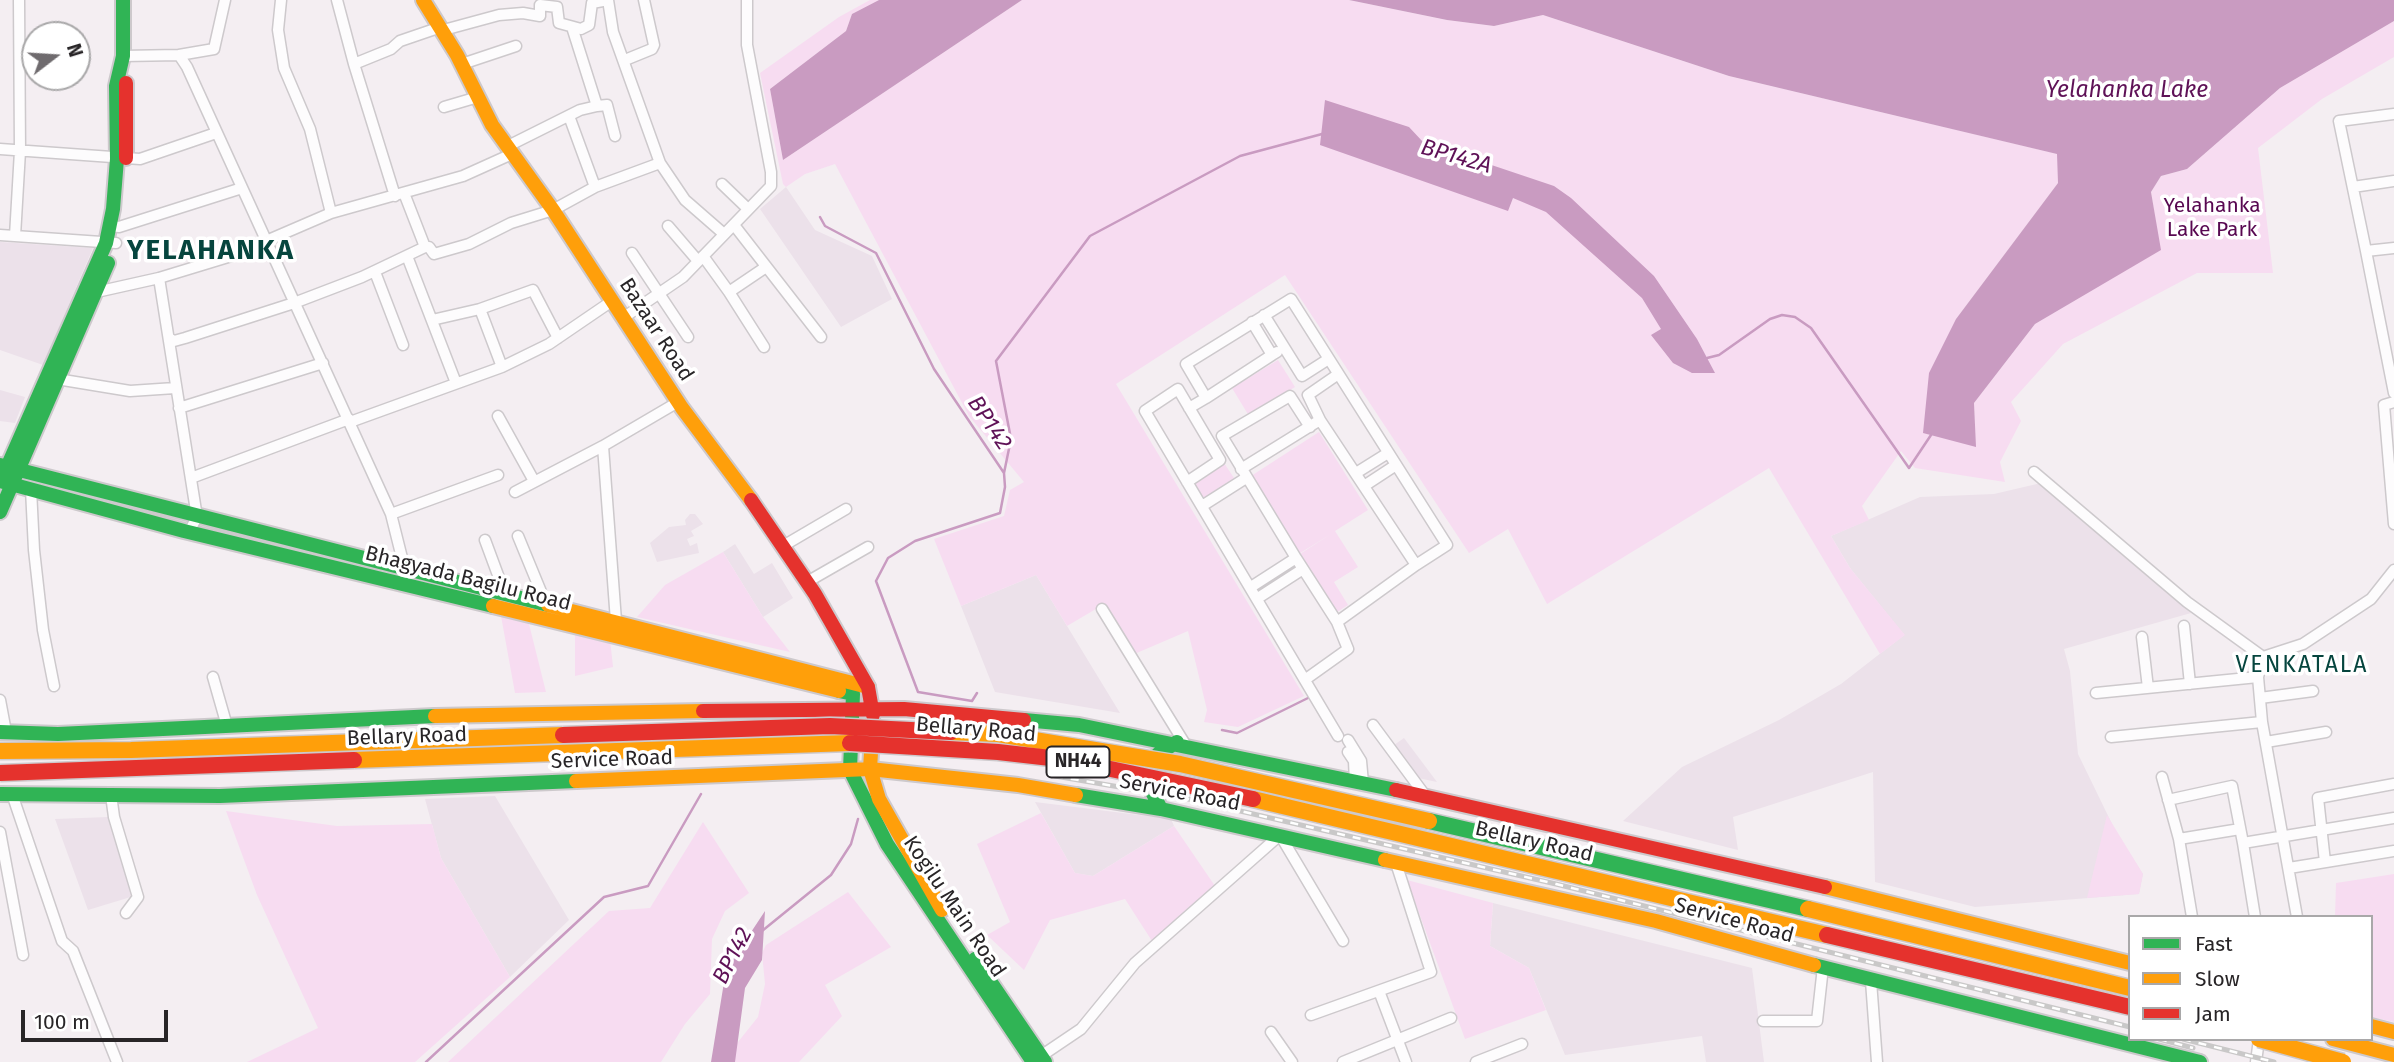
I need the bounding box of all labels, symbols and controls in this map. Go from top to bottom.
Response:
north arrow [21,21,91,91]
text: N [62,41,87,60]
water label: Yelahanka Lake [2046,77,2208,105]
water label: BP142A [1417,134,1495,180]
park label: Yelahanka Lake Park [2163,193,2261,243]
district label: YELAHANKA [128,234,294,268]
street label: Bazaar Road [613,274,699,386]
water label: BP142 [961,391,1017,455]
street label: Bhagyada Bagilu Road [362,541,574,617]
district label: VENKATALA [2237,652,2367,680]
street label: Bellary Road [915,712,1037,748]
street label: Bellary Road [346,722,468,752]
street label: Service Road [550,745,674,775]
road number: NH44 [1046,747,1110,778]
street label: Service Road [1118,769,1242,817]
street label: Bellary Road [1473,816,1595,868]
street label: Kogilu Main Road [897,832,1011,982]
street label: Service Road [1672,893,1796,949]
legend [2128,915,2373,1041]
water label: BP142 [707,923,759,989]
text: Fast [2195,931,2233,957]
text: Slow [2195,966,2240,992]
scale bar [24,996,172,1040]
text: Jam [2195,1001,2231,1027]
text: 100 m [34,1009,90,1035]

